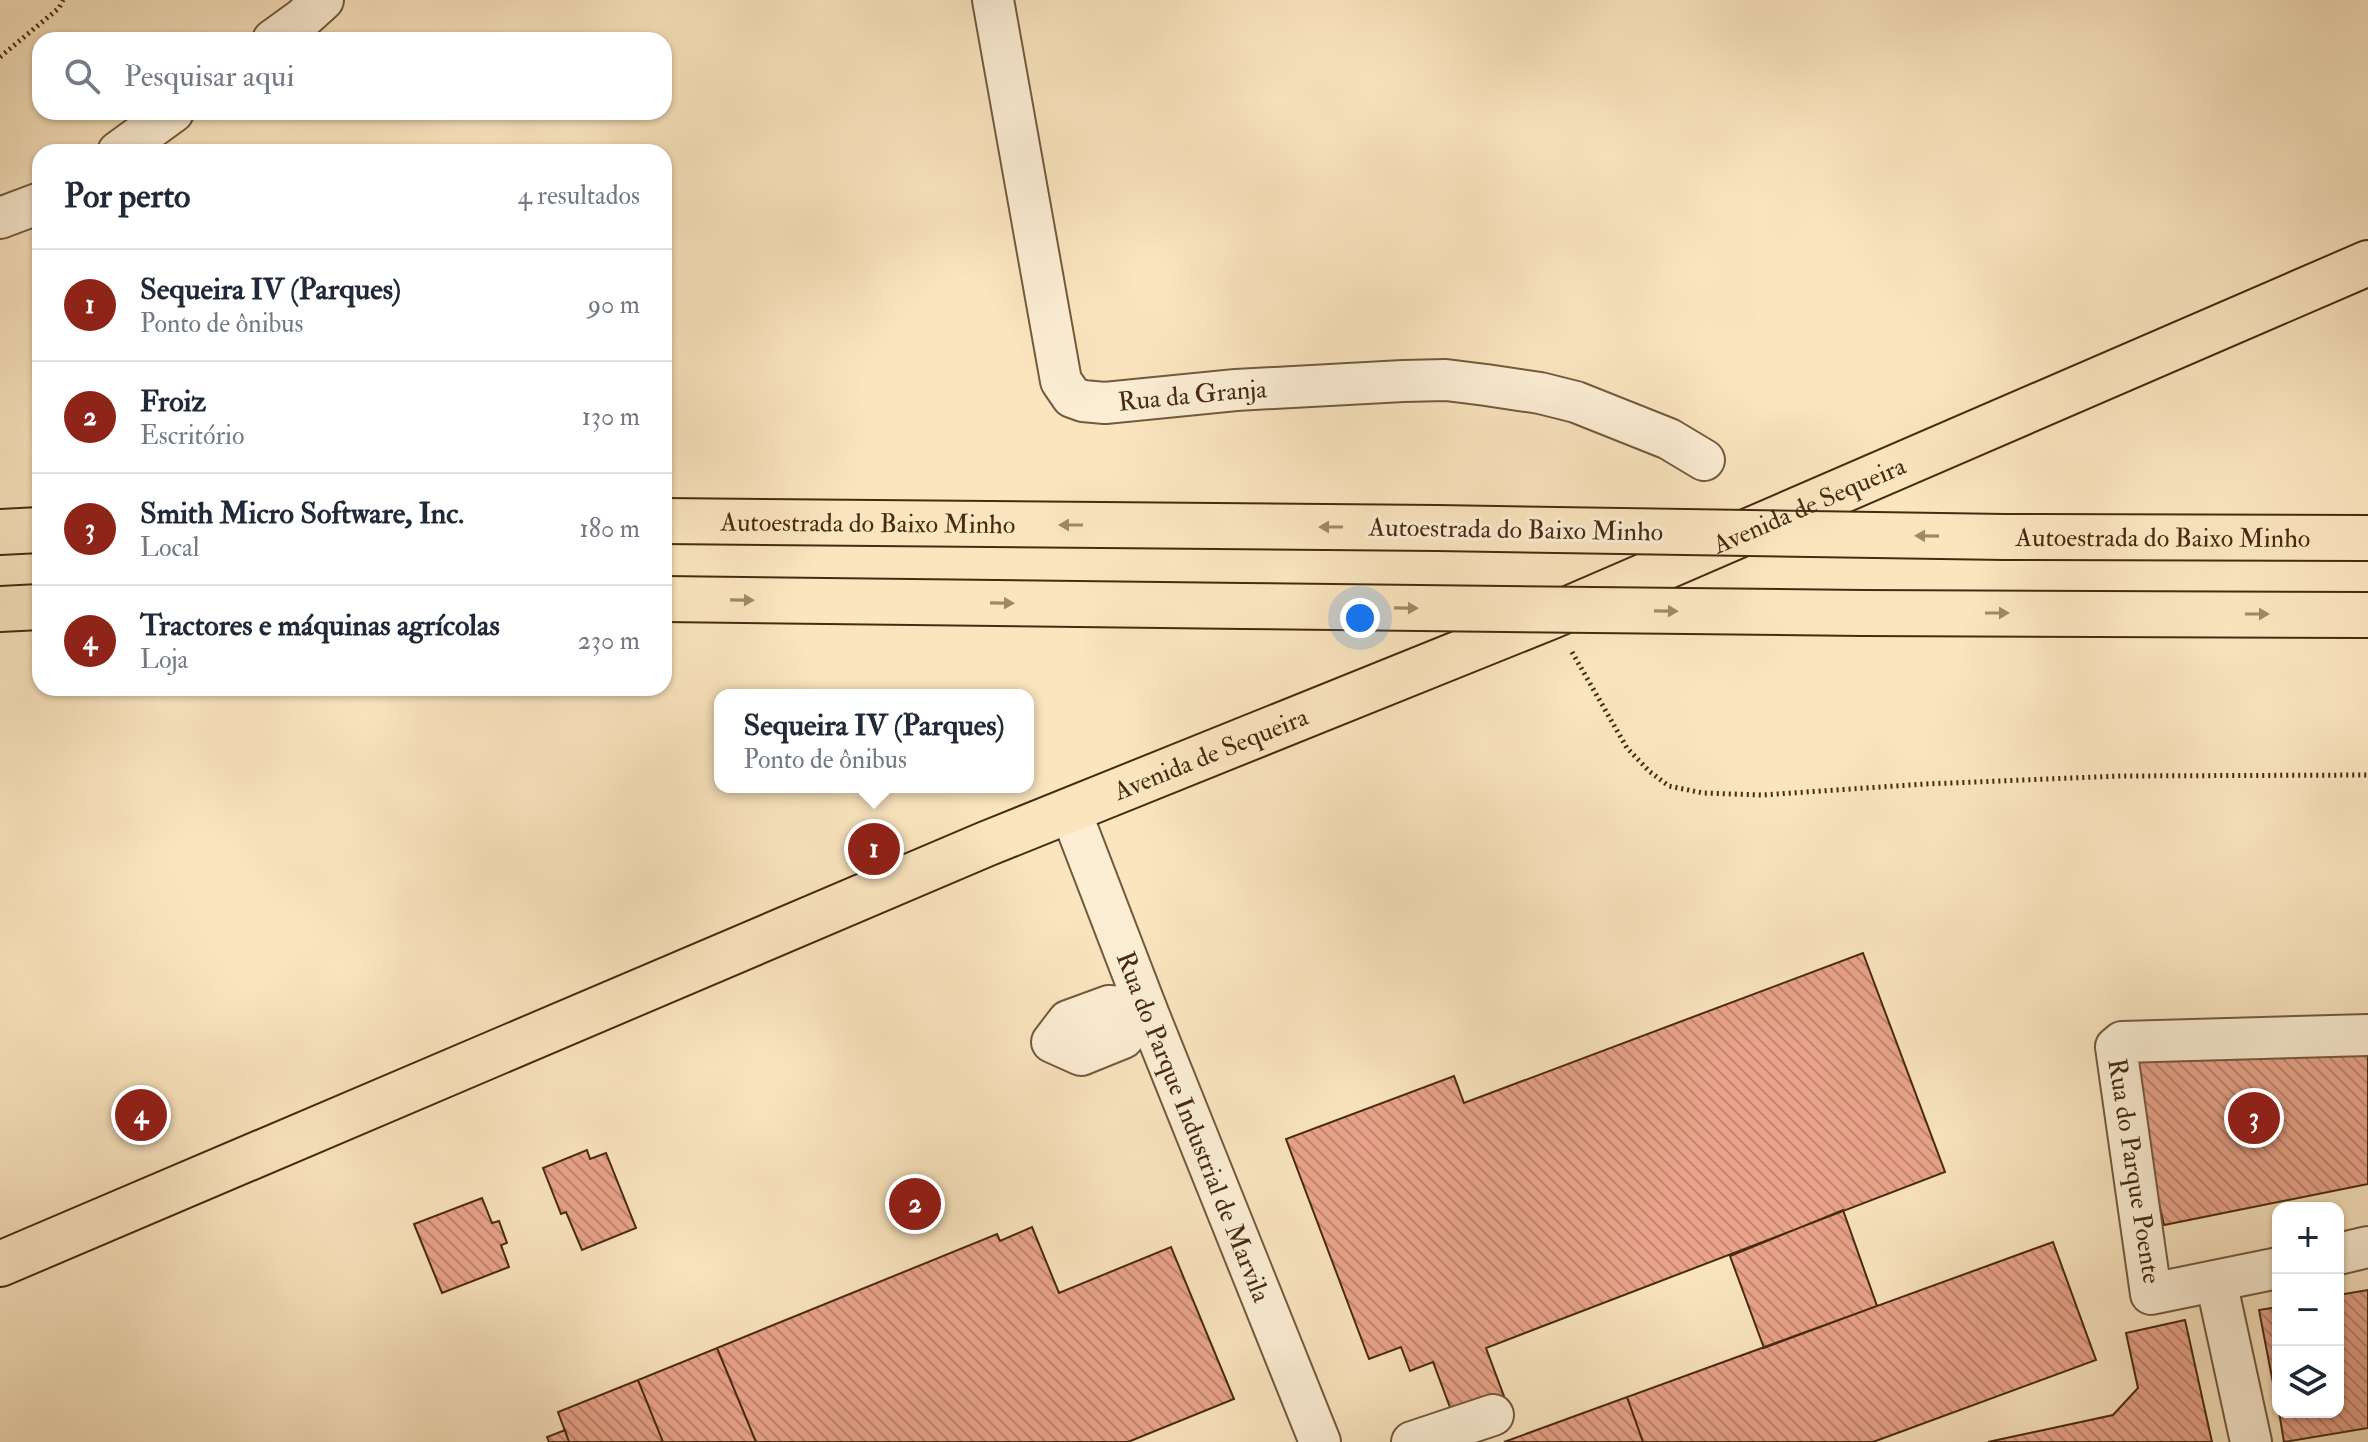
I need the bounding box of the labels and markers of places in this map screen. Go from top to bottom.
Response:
pin: 1 [848,819,900,879]
pin: 4 [115,1085,167,1145]
pin: 3 [2228,1088,2280,1148]
pin: 2 [889,1174,941,1234]

